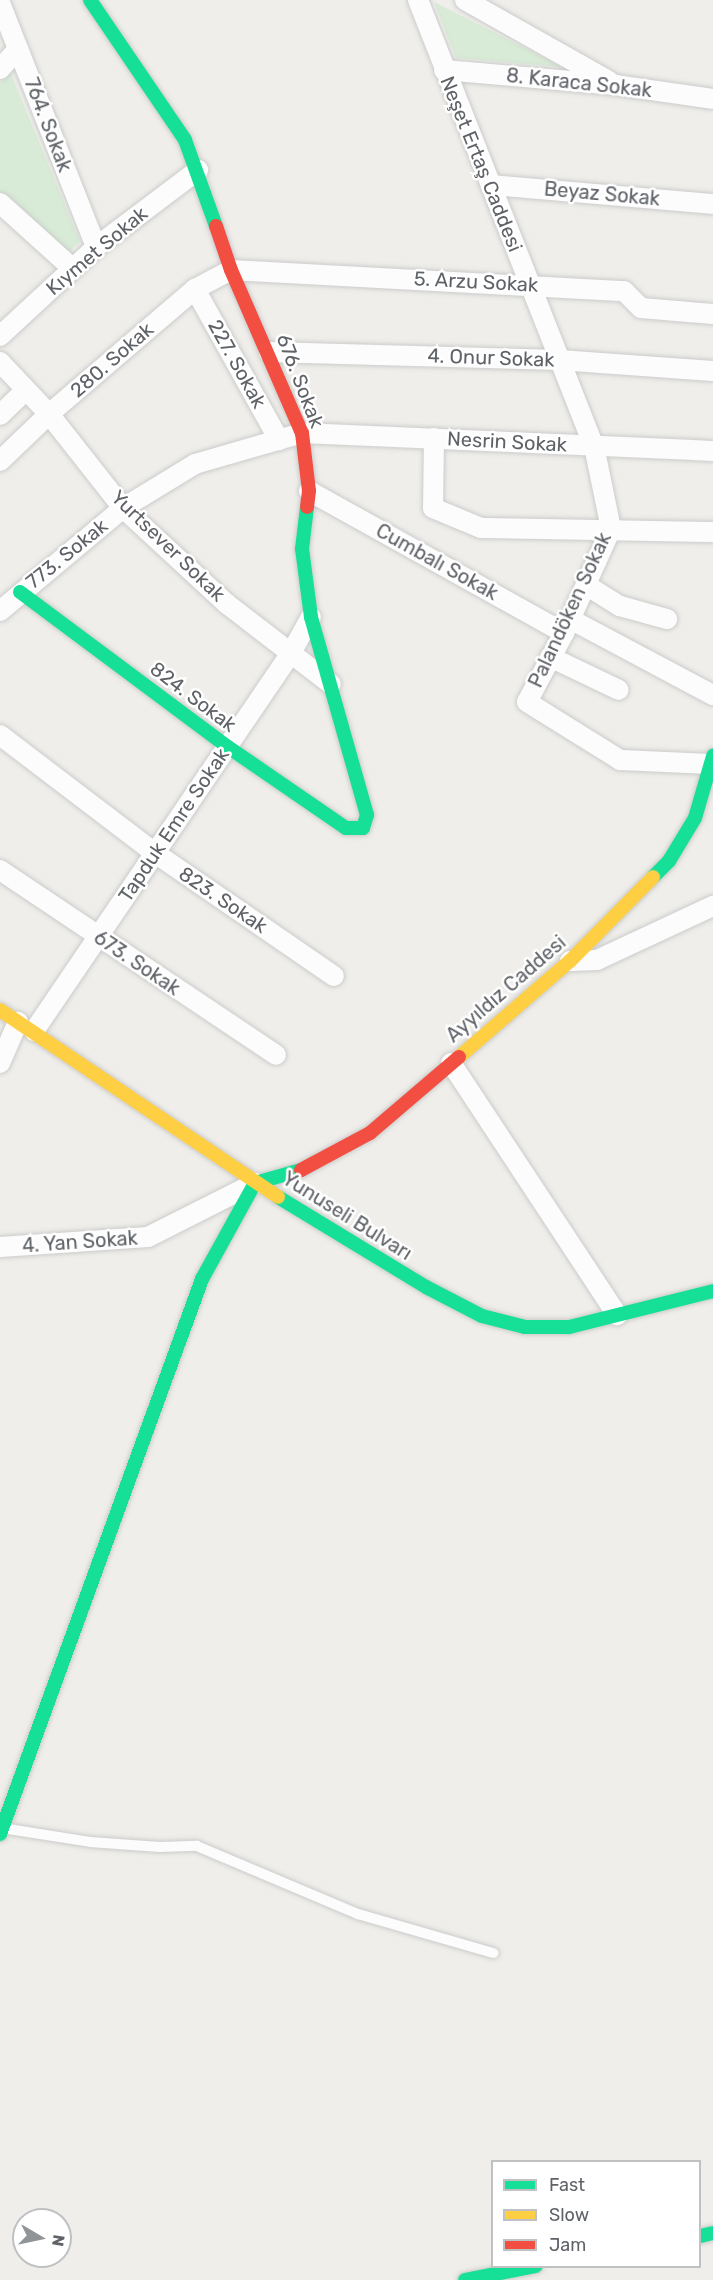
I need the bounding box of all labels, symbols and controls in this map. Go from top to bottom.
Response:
street label: 8. Karaca Sokak [505,63,653,103]
street label: Neşet Ertaş Caddesi [435,73,527,255]
street label: 764. Sokak [19,74,77,176]
street label: Beyaz Sokak [543,177,661,211]
street label: Kıymet Sokak [41,202,153,300]
street label: 5. Arzu Sokak [413,267,539,297]
street label: 227. Sokak [203,315,271,413]
street label: 280. Sokak [66,317,158,403]
street label: 676. Sokak [271,331,329,431]
street label: 4. Onur Sokak [427,344,555,372]
street label: Nesrin Sokak [446,427,568,457]
street label: Yurtsever Sokak [106,485,230,607]
street label: 773. Sokak [21,514,113,594]
street label: Cumbalı Sokak [372,519,502,605]
street label: Palandöken Sokak [524,529,616,691]
street label: 824. Sokak [145,657,241,737]
street label: Tapduk Emre Sokak [114,743,234,907]
street label: 823. Sokak [174,862,272,938]
street label: 673. Sokak [89,925,185,1001]
street label: Ayyıldız Caddesi [441,930,571,1048]
street label: Yunuseli Bulvarı [278,1167,416,1265]
street label: 4. Yan Sokak [21,1226,139,1258]
legend [491,2160,701,2268]
text: Fast [549,2174,585,2196]
text: Slow [549,2204,589,2226]
north arrow [12,2208,72,2268]
text: N [48,2233,69,2248]
text: Jam [549,2234,586,2256]

